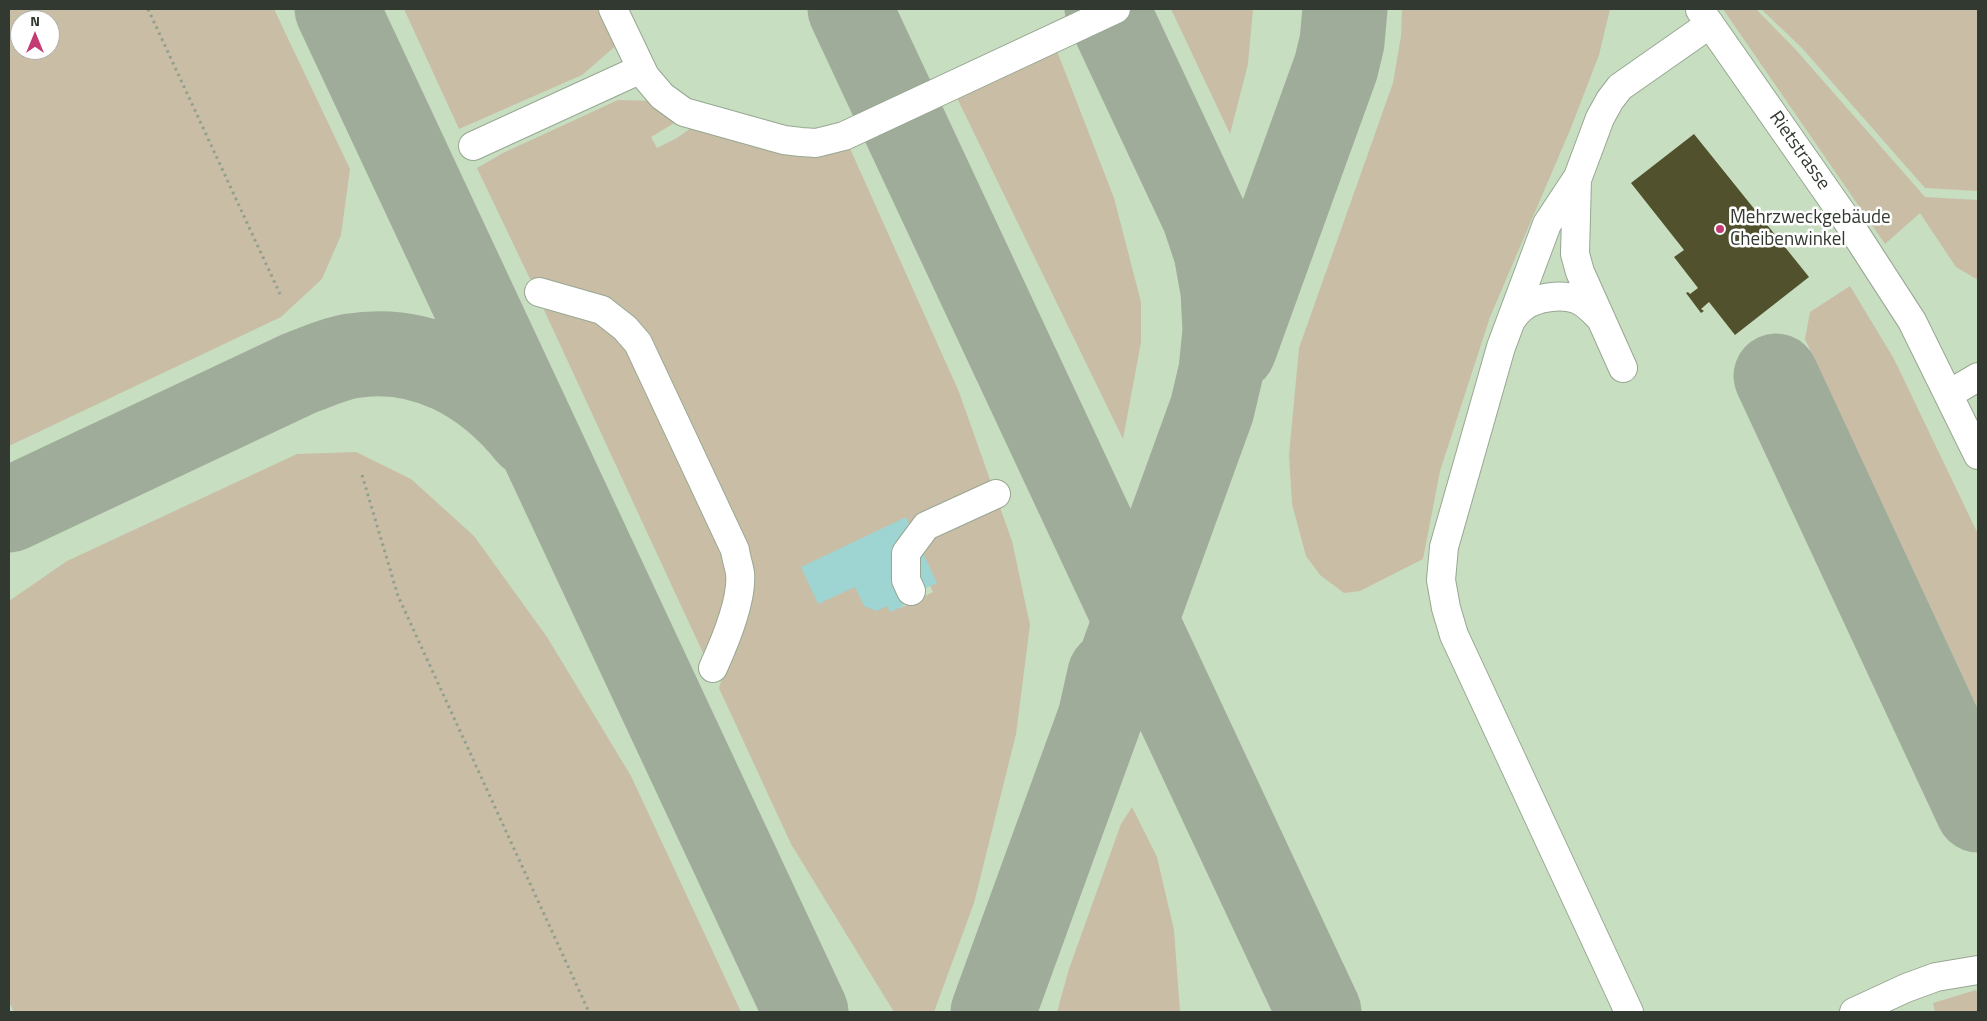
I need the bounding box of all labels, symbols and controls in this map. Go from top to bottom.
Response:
north arrow [10,10,60,60]
text: N [30,10,40,31]
street label: Rietstrasse [1764,107,1834,195]
place label: Mehrzweckgebäude Cheibenwinkel [1730,207,1891,251]
marker: Mehrzweckgebäude Cheibenwinkel [1714,223,1726,235]

